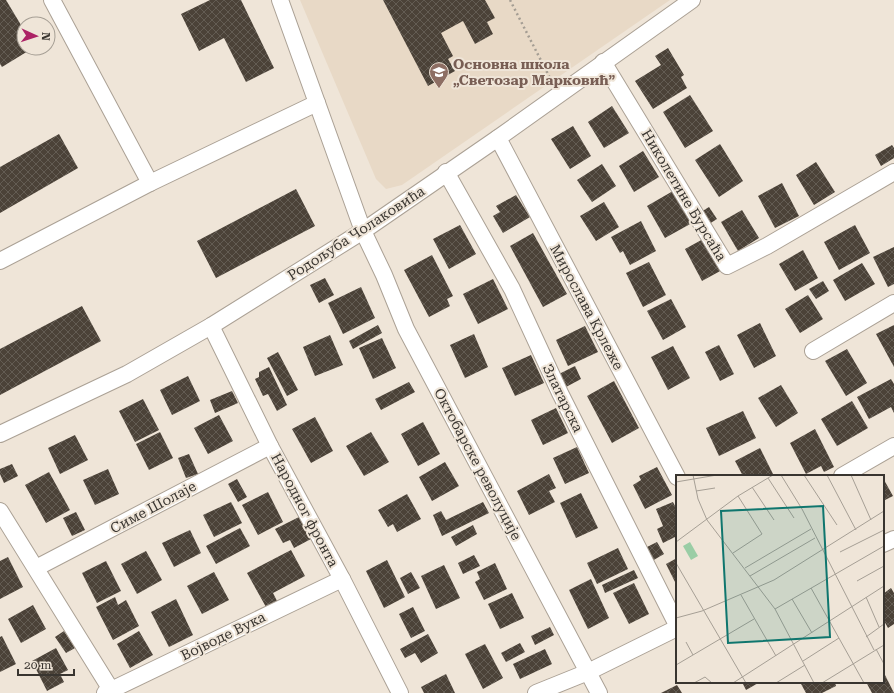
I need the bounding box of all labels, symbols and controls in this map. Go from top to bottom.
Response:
north arrow [16,16,56,56]
text: N [39,32,52,42]
place label: Основна школа „Светозар Марковић” [453,56,616,88]
school or university icon: Основна школа „Светозар Марковић” [428,61,450,89]
street label: Николетине Бурсаћа [638,126,730,264]
street label: Родољуба Чолаковића [284,182,428,283]
street label: Мирослава Крлеже [547,242,627,373]
street label: Златарска [540,361,587,435]
street label: Октобарске револуције [431,385,525,543]
street label: Народног фронта [268,450,342,570]
inset map [676,475,884,683]
street label: Симе Шолаје [107,478,199,536]
street label: Војводе Вука [178,608,268,663]
scale bar [18,651,74,677]
text: 20 m [24,658,51,672]

